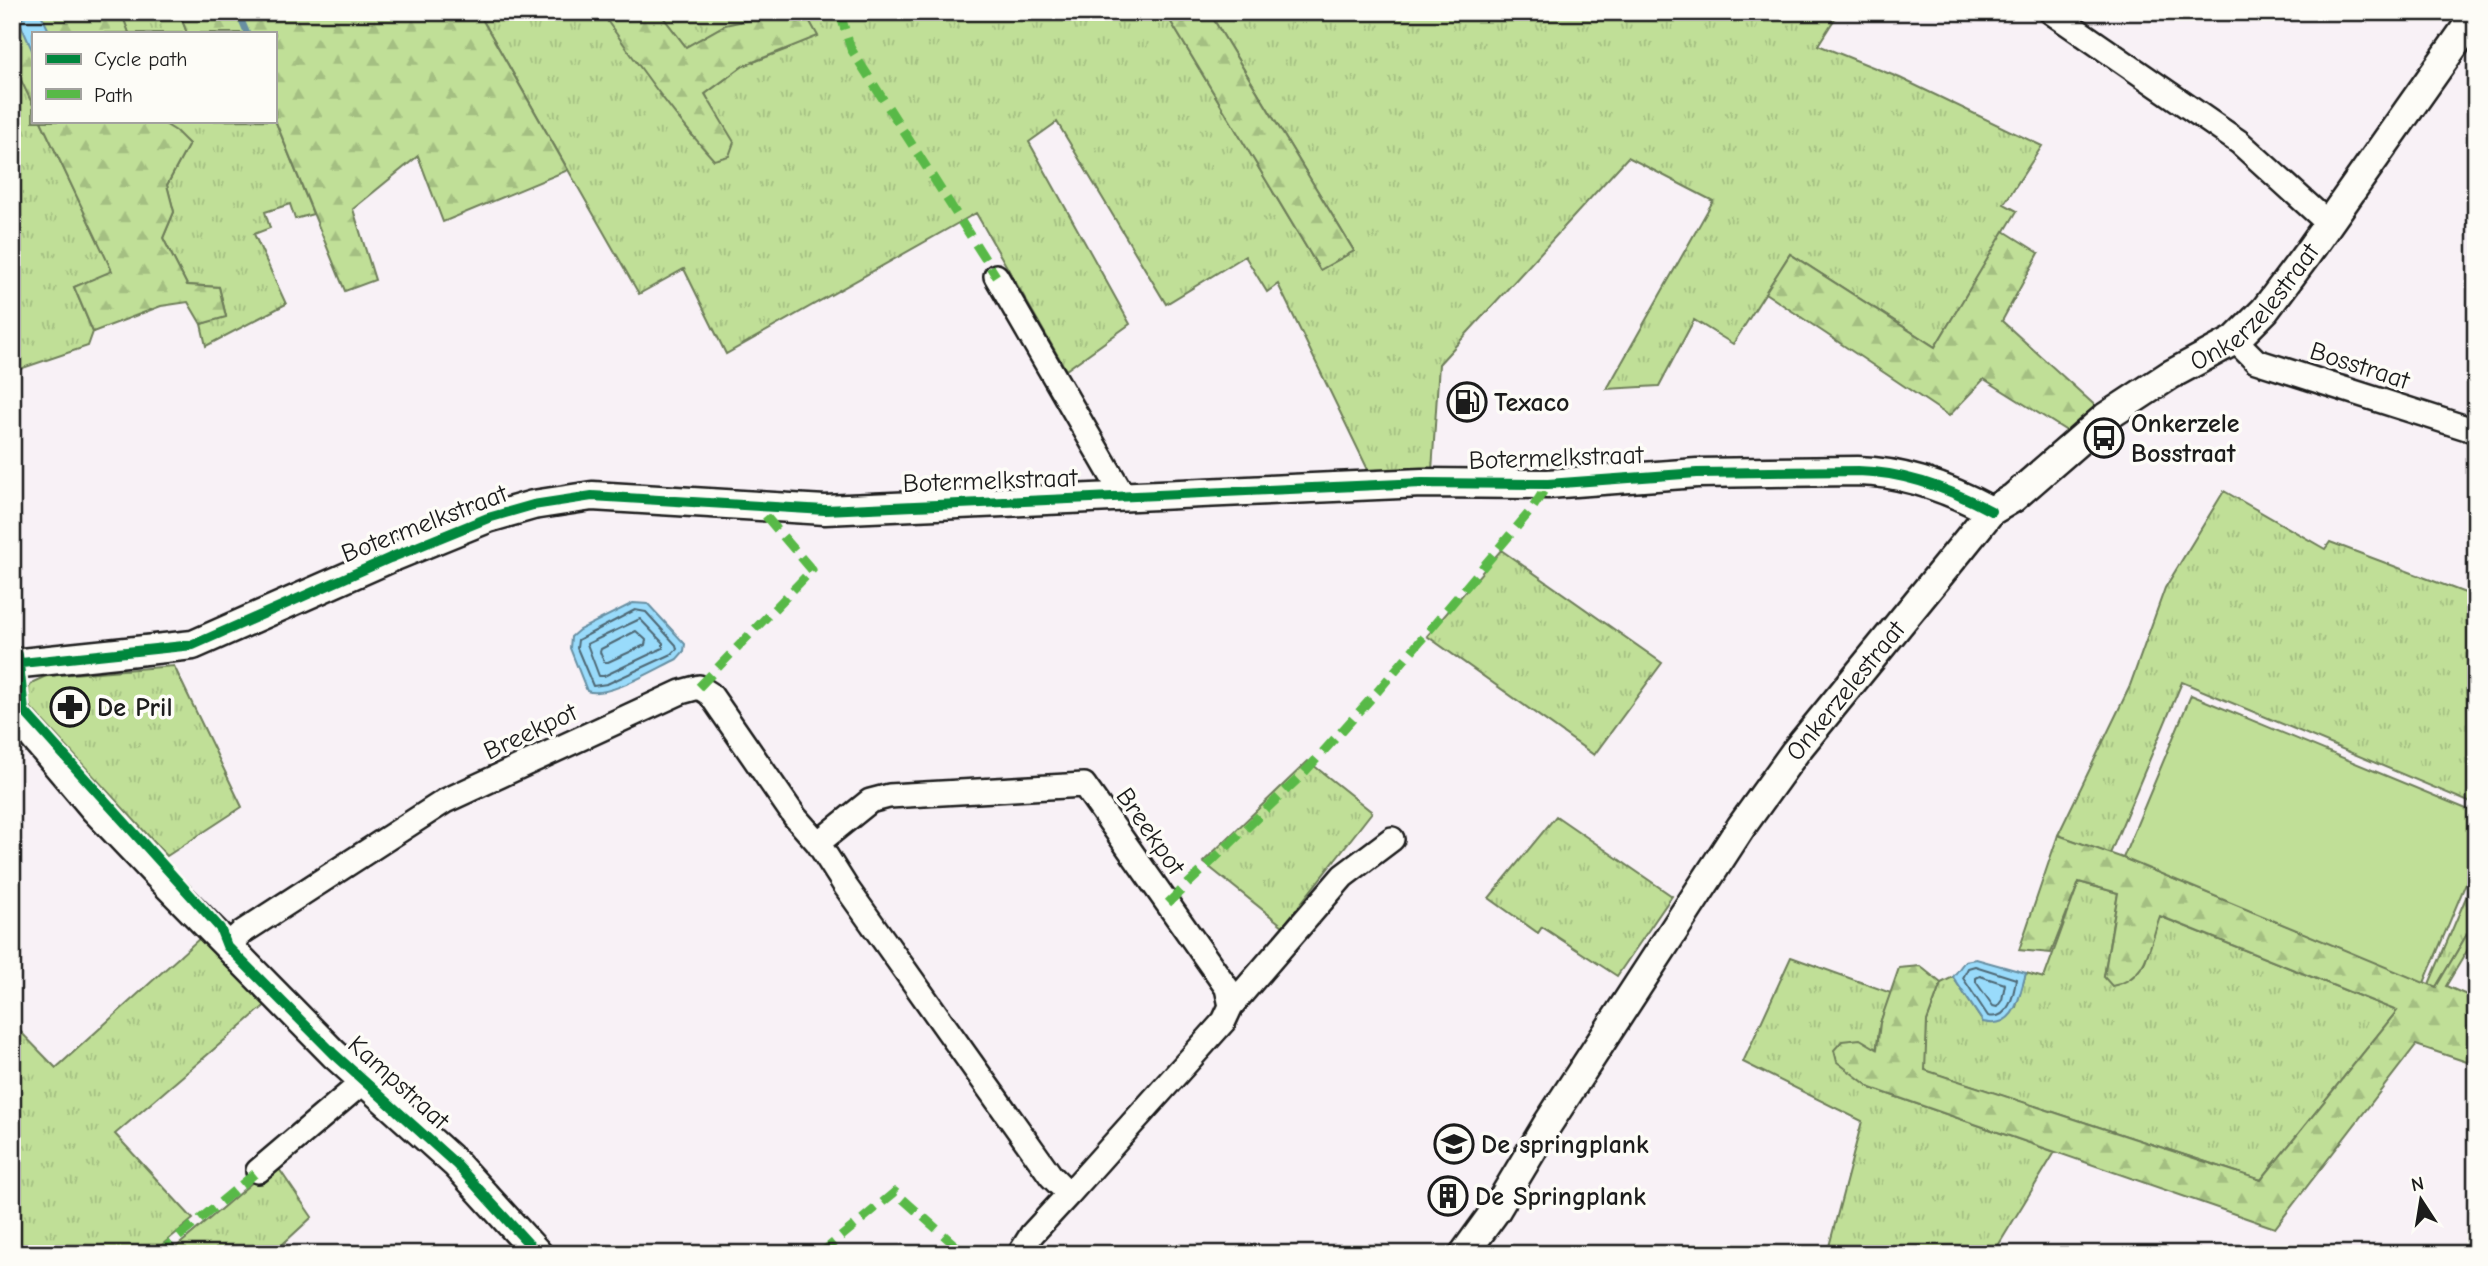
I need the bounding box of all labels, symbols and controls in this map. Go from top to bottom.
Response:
legend [32,32,276,122]
text: Cycle path [94,47,187,71]
text: Path [94,83,133,107]
street label: Onkerzelestraat [2185,237,2327,377]
street label: Bosstraat [2306,336,2415,397]
fuel station icon: Texaco [1446,381,1488,423]
place label: Texaco [1494,388,1569,418]
place label: Onkerzele Bosstraat [2131,409,2240,469]
bus stop icon: Onkerzele Bosstraat [2083,417,2125,459]
street label: Botermelkstraat [1468,440,1645,476]
street label: Botermelkstraat [902,463,1079,499]
street label: Botermelkstraat [337,478,513,569]
street label: Onkerzelestraat [1780,614,1913,767]
pharmacy icon: De Pril [49,686,91,728]
place label: De Pril [97,693,173,723]
street label: Breekpot [479,697,583,766]
street label: Breekpot [1109,782,1192,882]
street label: Kampstraat [342,1030,456,1137]
school or university icon: De springplank [1433,1123,1475,1165]
place label: De springplank [1481,1130,1649,1160]
north arrow [2386,1164,2456,1234]
text: N [2409,1172,2426,1196]
building icon: De Springplank [1427,1175,1469,1217]
place label: De Springplank [1475,1182,1646,1212]

